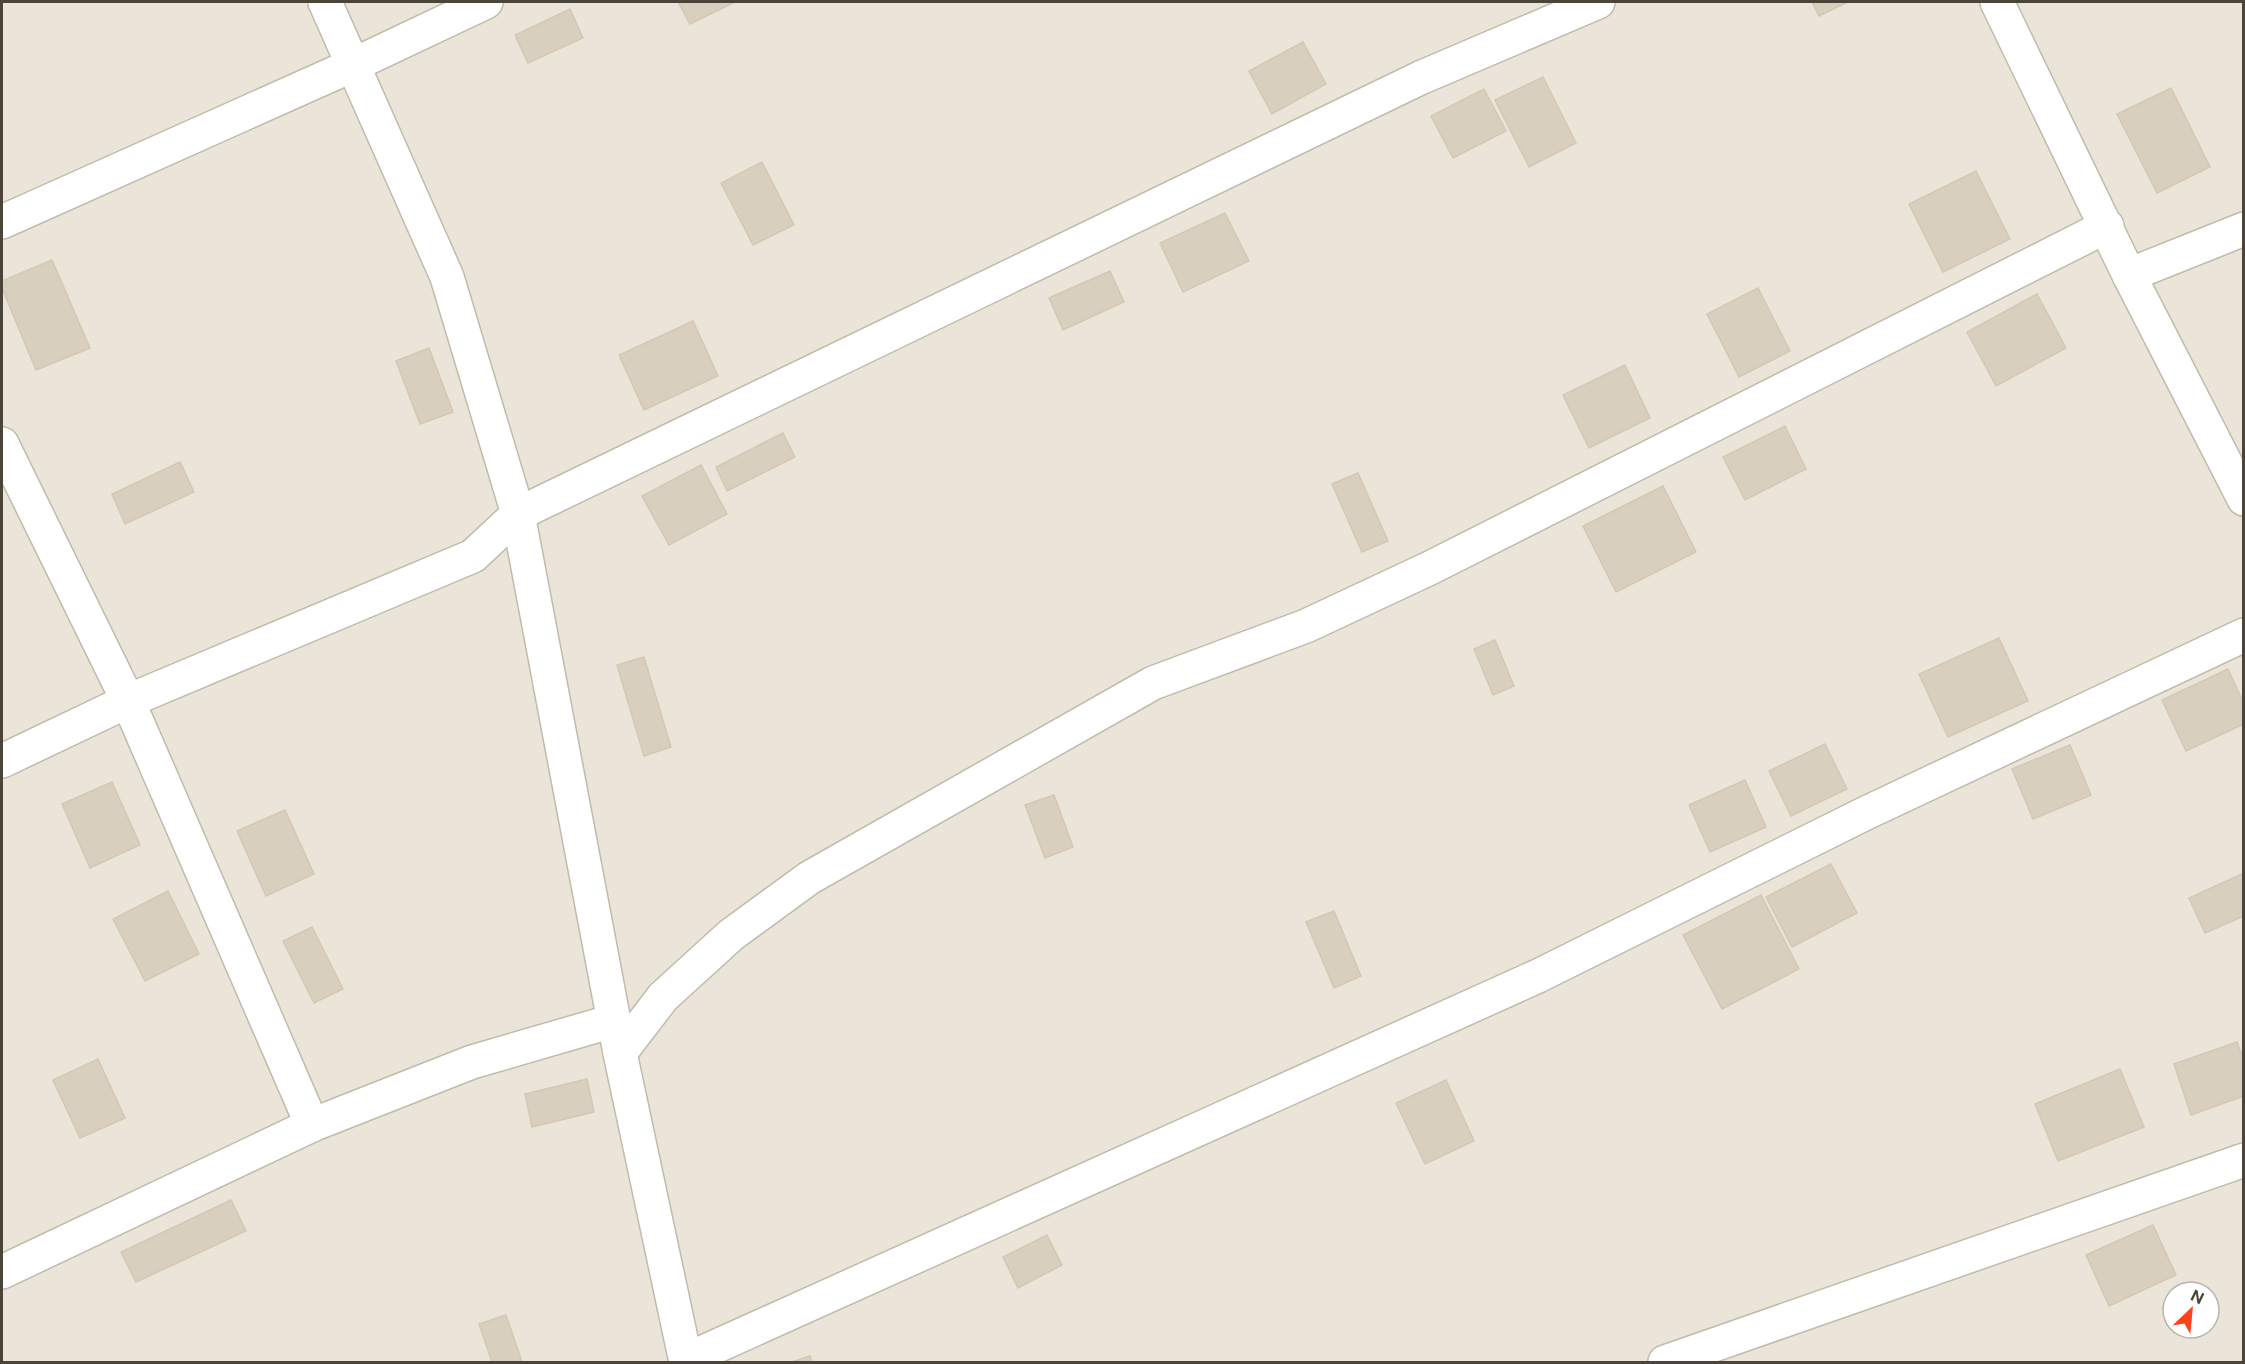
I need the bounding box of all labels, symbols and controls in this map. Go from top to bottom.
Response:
north arrow [2161,1280,2221,1340]
text: N [2188,1286,2207,1308]

